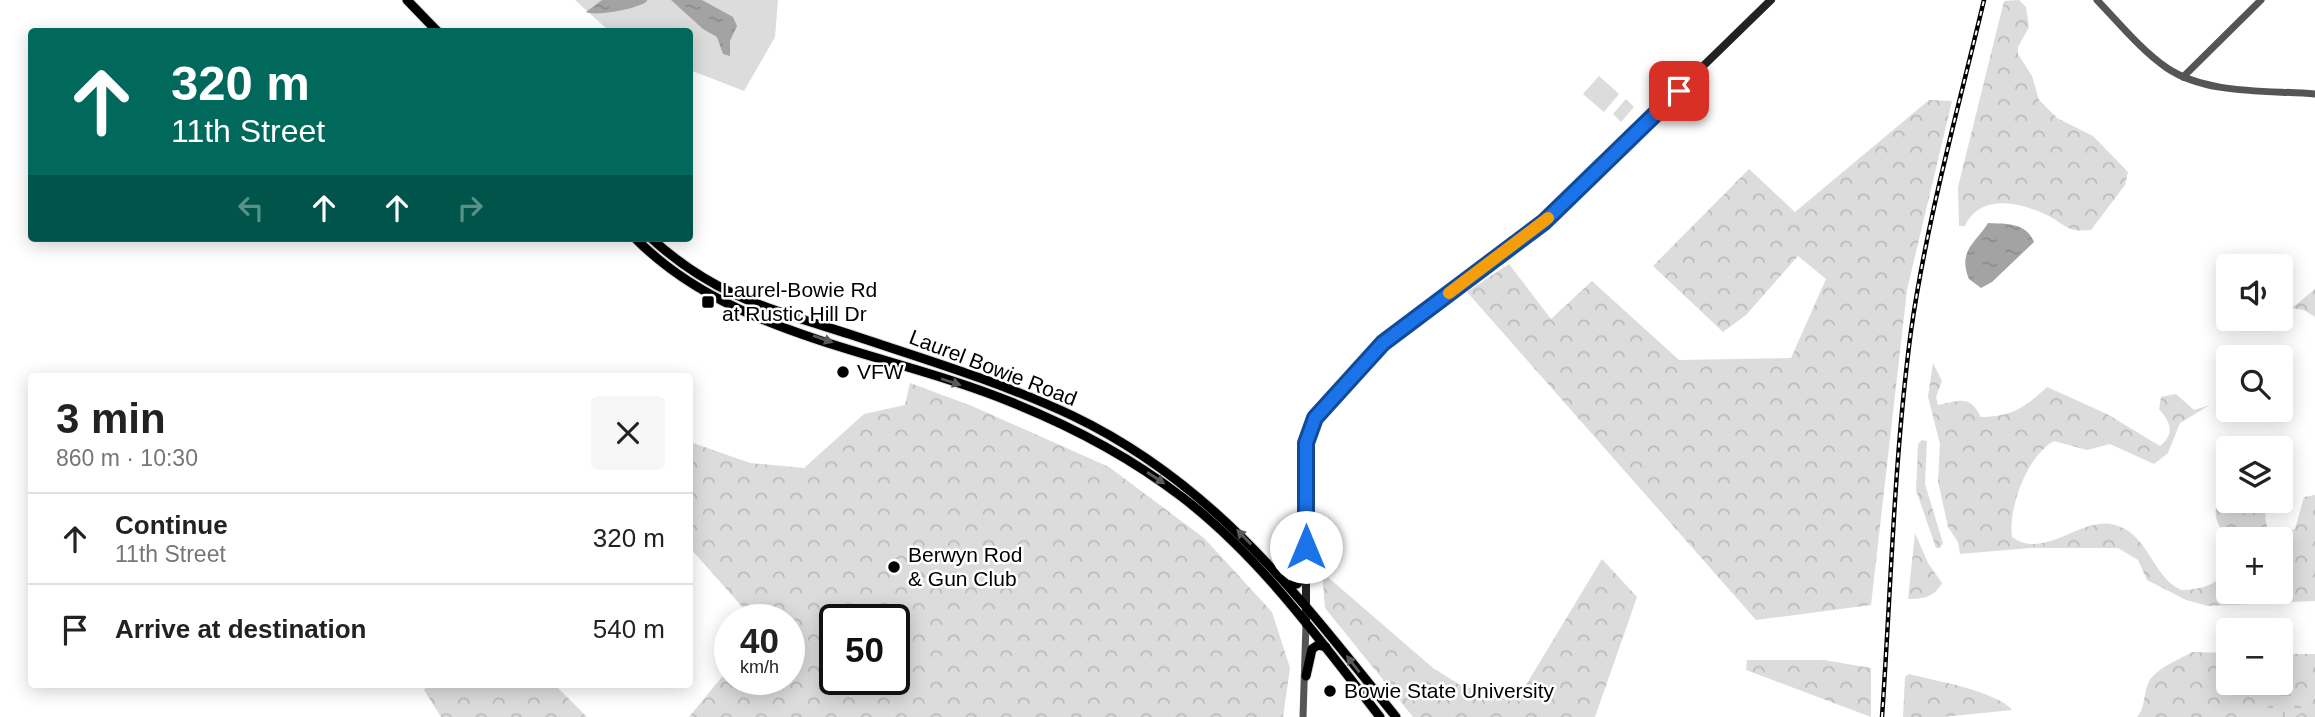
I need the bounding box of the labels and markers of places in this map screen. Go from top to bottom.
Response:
pin [1649,61,1709,121]
place label: Laurel-Bowie Rd at Rustic Hill Dr [722,278,877,325]
marker: Laurel-Bowie Rd at Rustic Hill Dr [700,294,716,310]
place label: VFW [857,360,904,383]
marker: VFW [835,364,851,380]
place label: Berwyn Rod & Gun Club [908,543,1022,590]
marker: Berwyn Rod & Gun Club [886,559,902,575]
place label: Bowie State University [1344,679,1555,702]
marker: Bowie State University [1322,683,1338,699]

